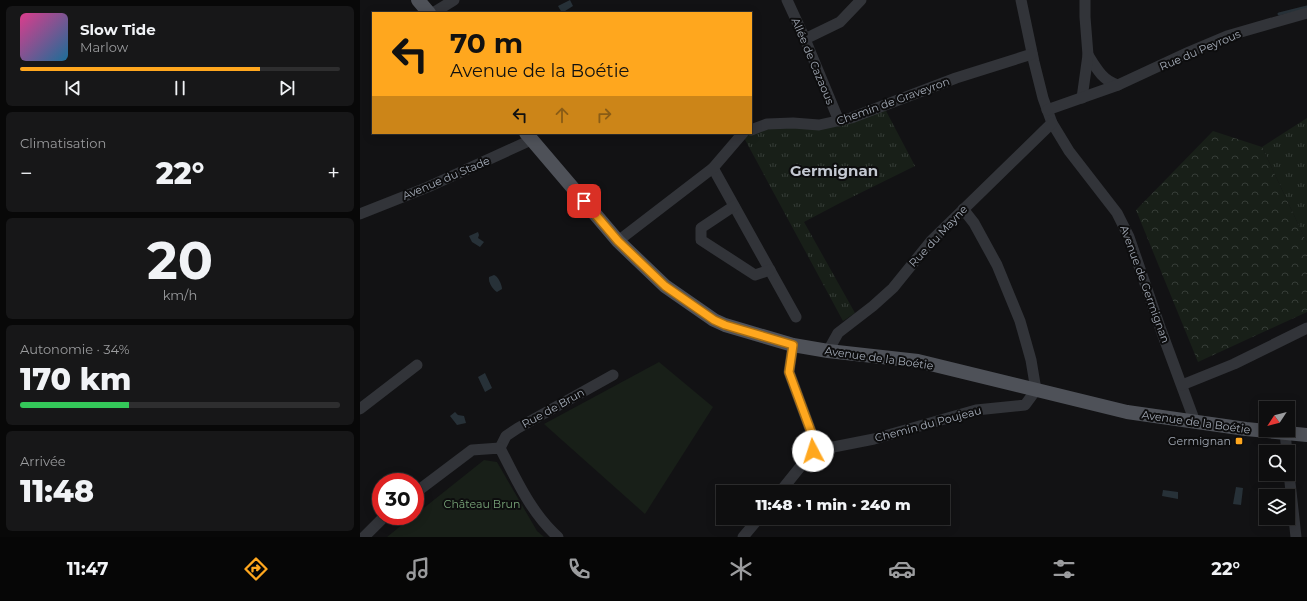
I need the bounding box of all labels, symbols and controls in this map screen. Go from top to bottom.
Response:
street label: Allée de Cazaous [788,15,838,107]
text: Slow Tide [80,20,156,39]
text: 70 m [450,26,523,60]
street label: Rue du Peyrous [1157,26,1243,73]
icon: left [384,28,436,80]
text: Marlow [80,39,128,55]
text: Avenue de la Boétie [450,60,629,82]
street label: Chemin de Graveyron [834,74,952,128]
icon: previous [62,77,84,99]
icon: pause [169,77,191,99]
icon: next [276,77,298,99]
icon: left [509,104,531,126]
icon: ahead [551,104,573,126]
icon: right [593,104,615,126]
text: Climatisation [20,135,106,151]
street label: Avenue du Stade [400,153,492,203]
text: 22° [156,155,204,192]
text: − [20,160,33,187]
text: + [327,160,340,187]
district label: Germignan [790,161,878,180]
pin [567,184,601,218]
icon: arrive [573,190,595,212]
street label: Rue du Mayne [906,202,970,270]
street label: Avenue de Germignan [1117,223,1173,345]
text: 20 [147,229,213,292]
text: km/h [163,287,197,303]
text: Autonomie · 34% [20,341,130,357]
street label: Avenue de la Boétie [824,343,935,373]
text: 170 km [20,361,131,398]
street label: Rue de Brun [519,385,587,431]
north arrow [1259,401,1295,437]
map controls [1259,401,1295,525]
street label: Chemin du Poujeau [873,403,983,445]
street label: Avenue de la Boétie [1141,407,1252,437]
position arrow [792,430,834,472]
place label: Germignan [1168,434,1231,448]
marker: Germignan [1234,436,1244,446]
button: search [1259,445,1295,481]
text: Arrivée [20,453,66,469]
text: 11:48 [20,473,94,510]
speed limit sign: 30 [372,473,424,525]
button: layers [1259,489,1295,525]
text: 11:48 · 1 min · 240 m [755,495,911,514]
park label: Château Brun [444,497,520,511]
icon: directions [242,555,270,583]
icon: music [404,555,432,583]
icon: phone [565,555,593,583]
icon: climate [727,555,755,583]
icon: car [888,555,916,583]
icon: filters [1050,555,1078,583]
text: 11:47 [67,558,108,580]
text: 22° [1211,558,1240,580]

